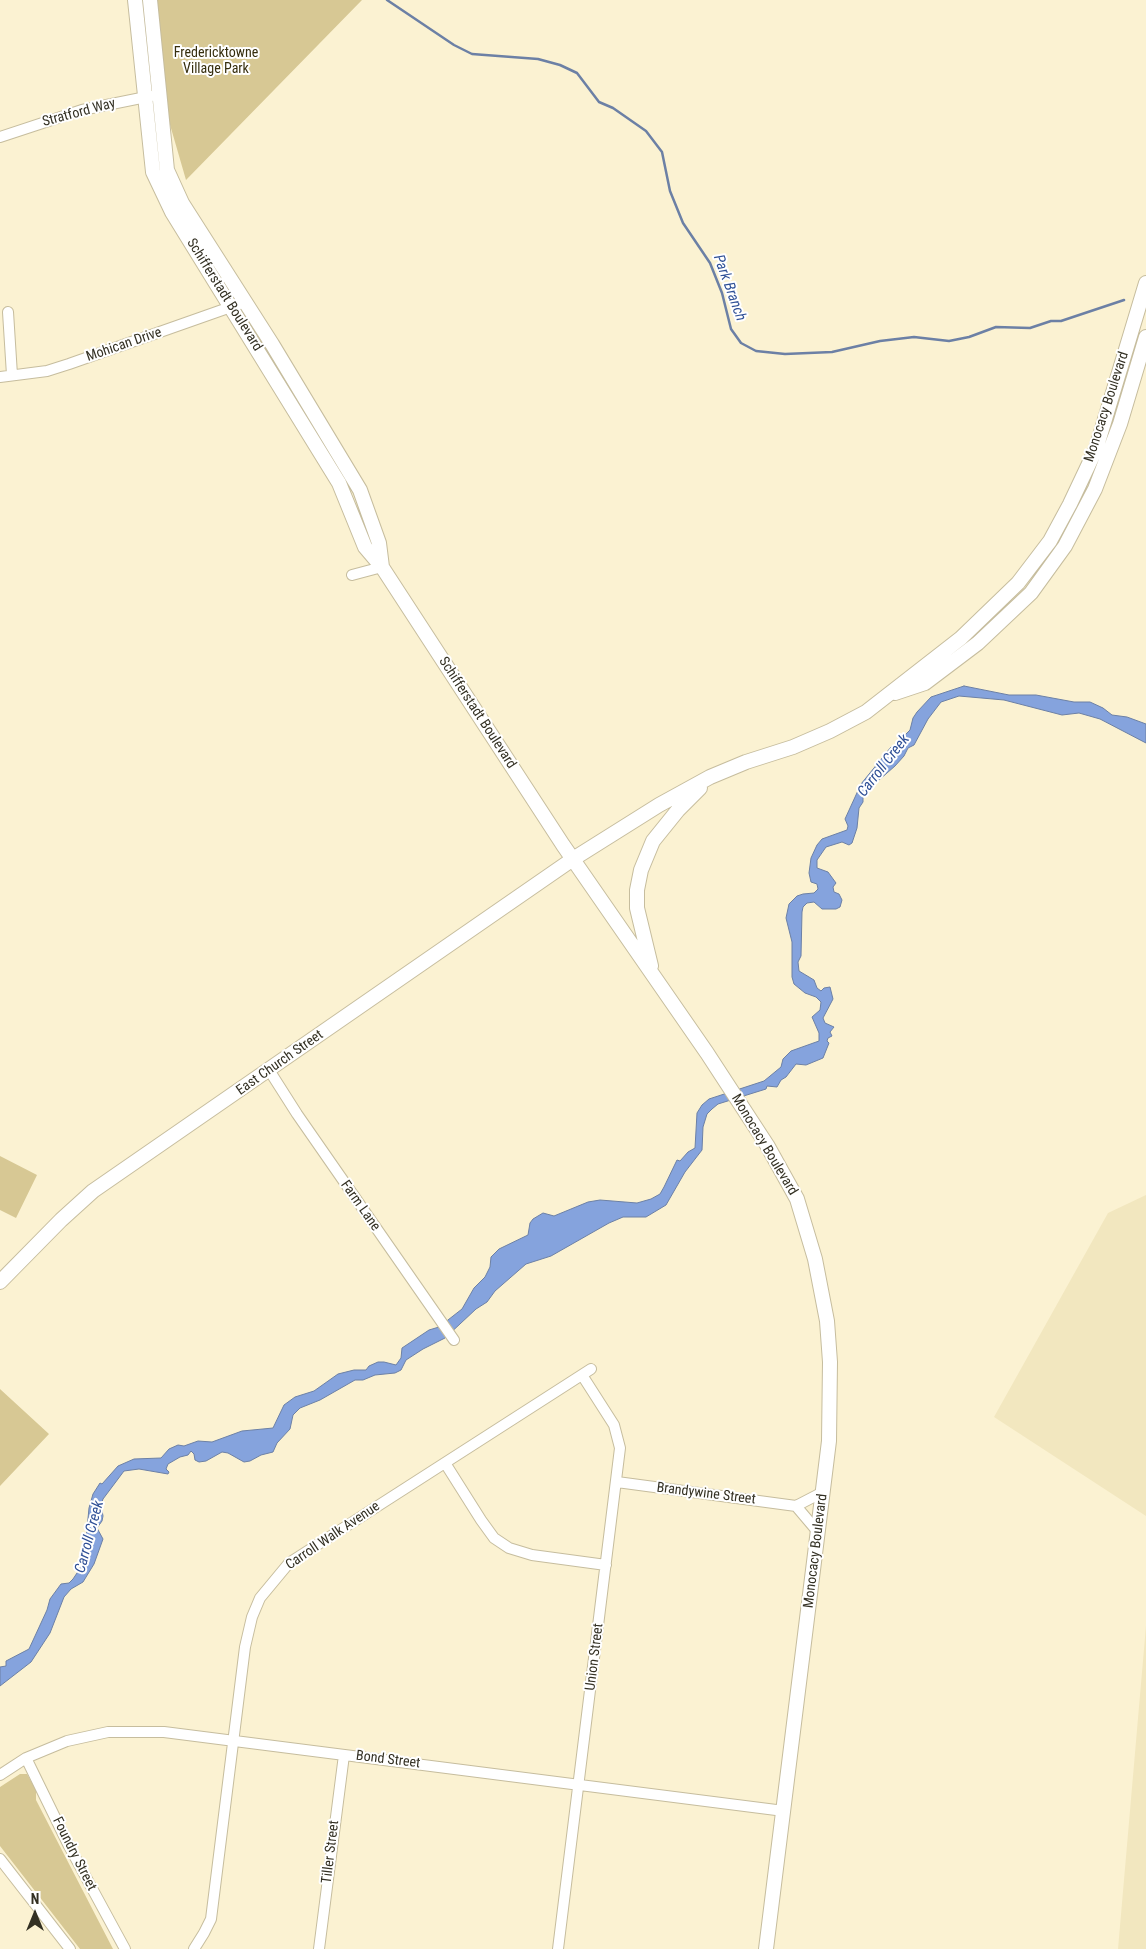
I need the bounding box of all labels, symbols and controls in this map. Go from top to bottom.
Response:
park label: Fredericktowne Village Park [174,45,258,78]
street label: Stratford Way [41,95,117,131]
street label: Schifferstadt Boulevard [183,236,265,354]
water label: Park Branch [709,252,749,324]
street label: Mohican Drive [84,324,164,366]
street label: Monocacy Boulevard [1081,350,1133,464]
street label: Schifferstadt Boulevard [435,654,519,772]
water label: Carroll Creek [854,731,914,801]
street label: East Church Street [233,1027,327,1099]
street label: Monocacy Boulevard [727,1091,801,1199]
street label: Farm Lane [337,1177,383,1235]
street label: Brandywine Street [656,1480,756,1508]
street label: Monocacy Boulevard [801,1493,831,1609]
street label: Carroll Walk Avenue [283,1498,383,1574]
water label: Carroll Creek [72,1499,108,1575]
street label: Union Street [583,1622,607,1692]
street label: Bond Street [355,1748,421,1772]
street label: Foundry Street [48,1814,100,1894]
street label: Tiller Street [319,1819,343,1885]
north arrow [10,1889,60,1939]
text: N [31,1891,39,1907]

